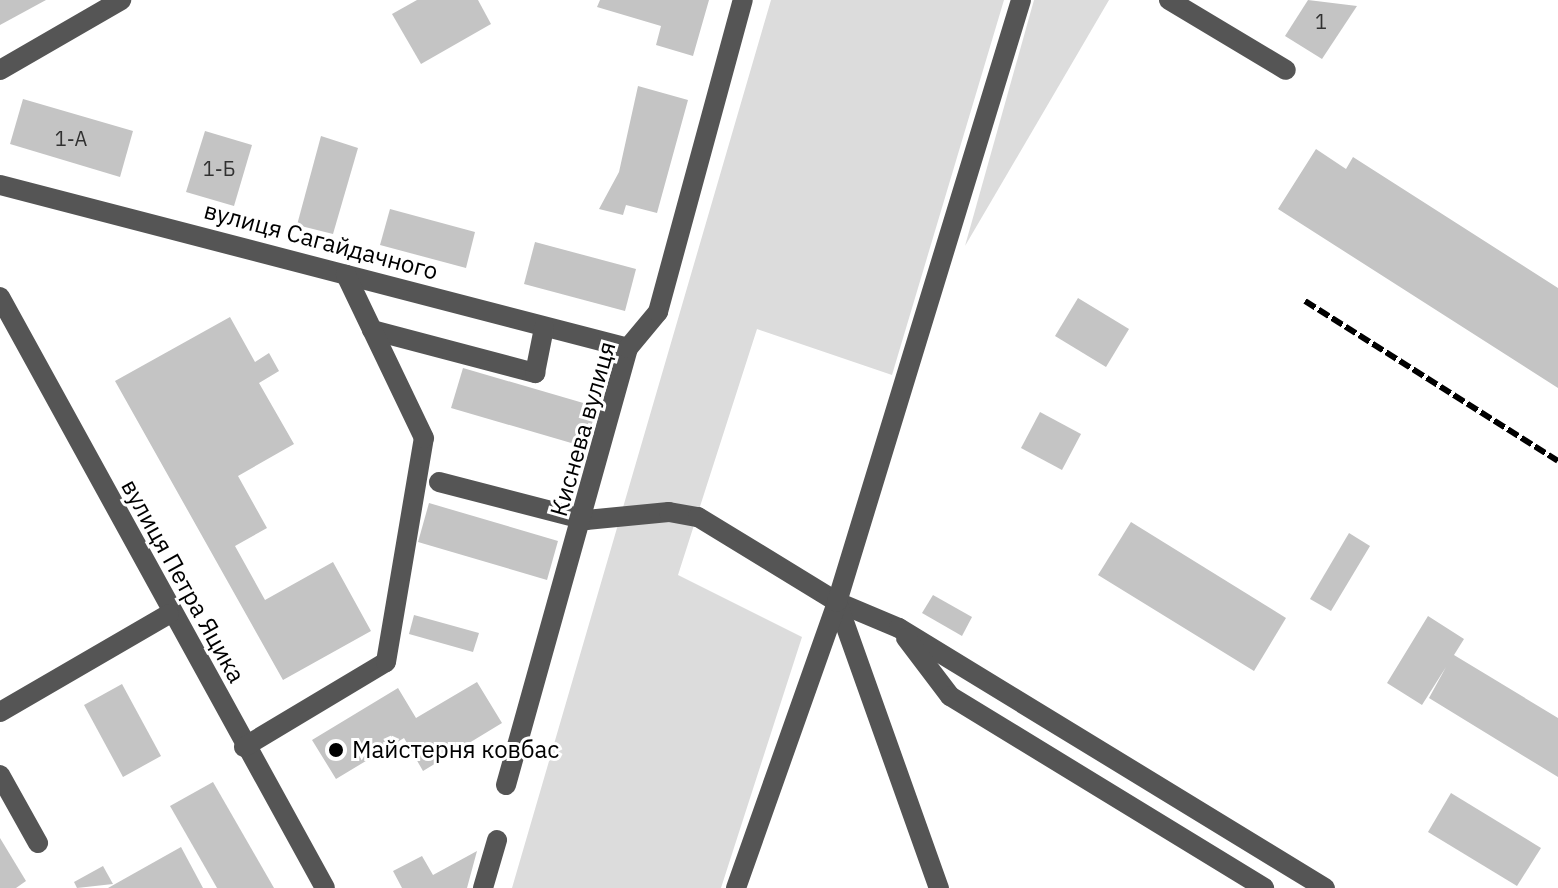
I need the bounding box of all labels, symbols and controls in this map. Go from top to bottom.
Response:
house number: 1 [1315,9,1327,33]
house number: 1-А [55,126,87,150]
house number: 1-Б [203,156,235,180]
street label: вулиця Сагайдачного [201,196,441,286]
street label: Киснева вулиця [544,338,622,520]
street label: вулиця Петра Яцика [115,474,251,688]
place label: Майстерня ковбас [352,736,559,764]
marker: Майстерня ковбас [327,741,345,759]

